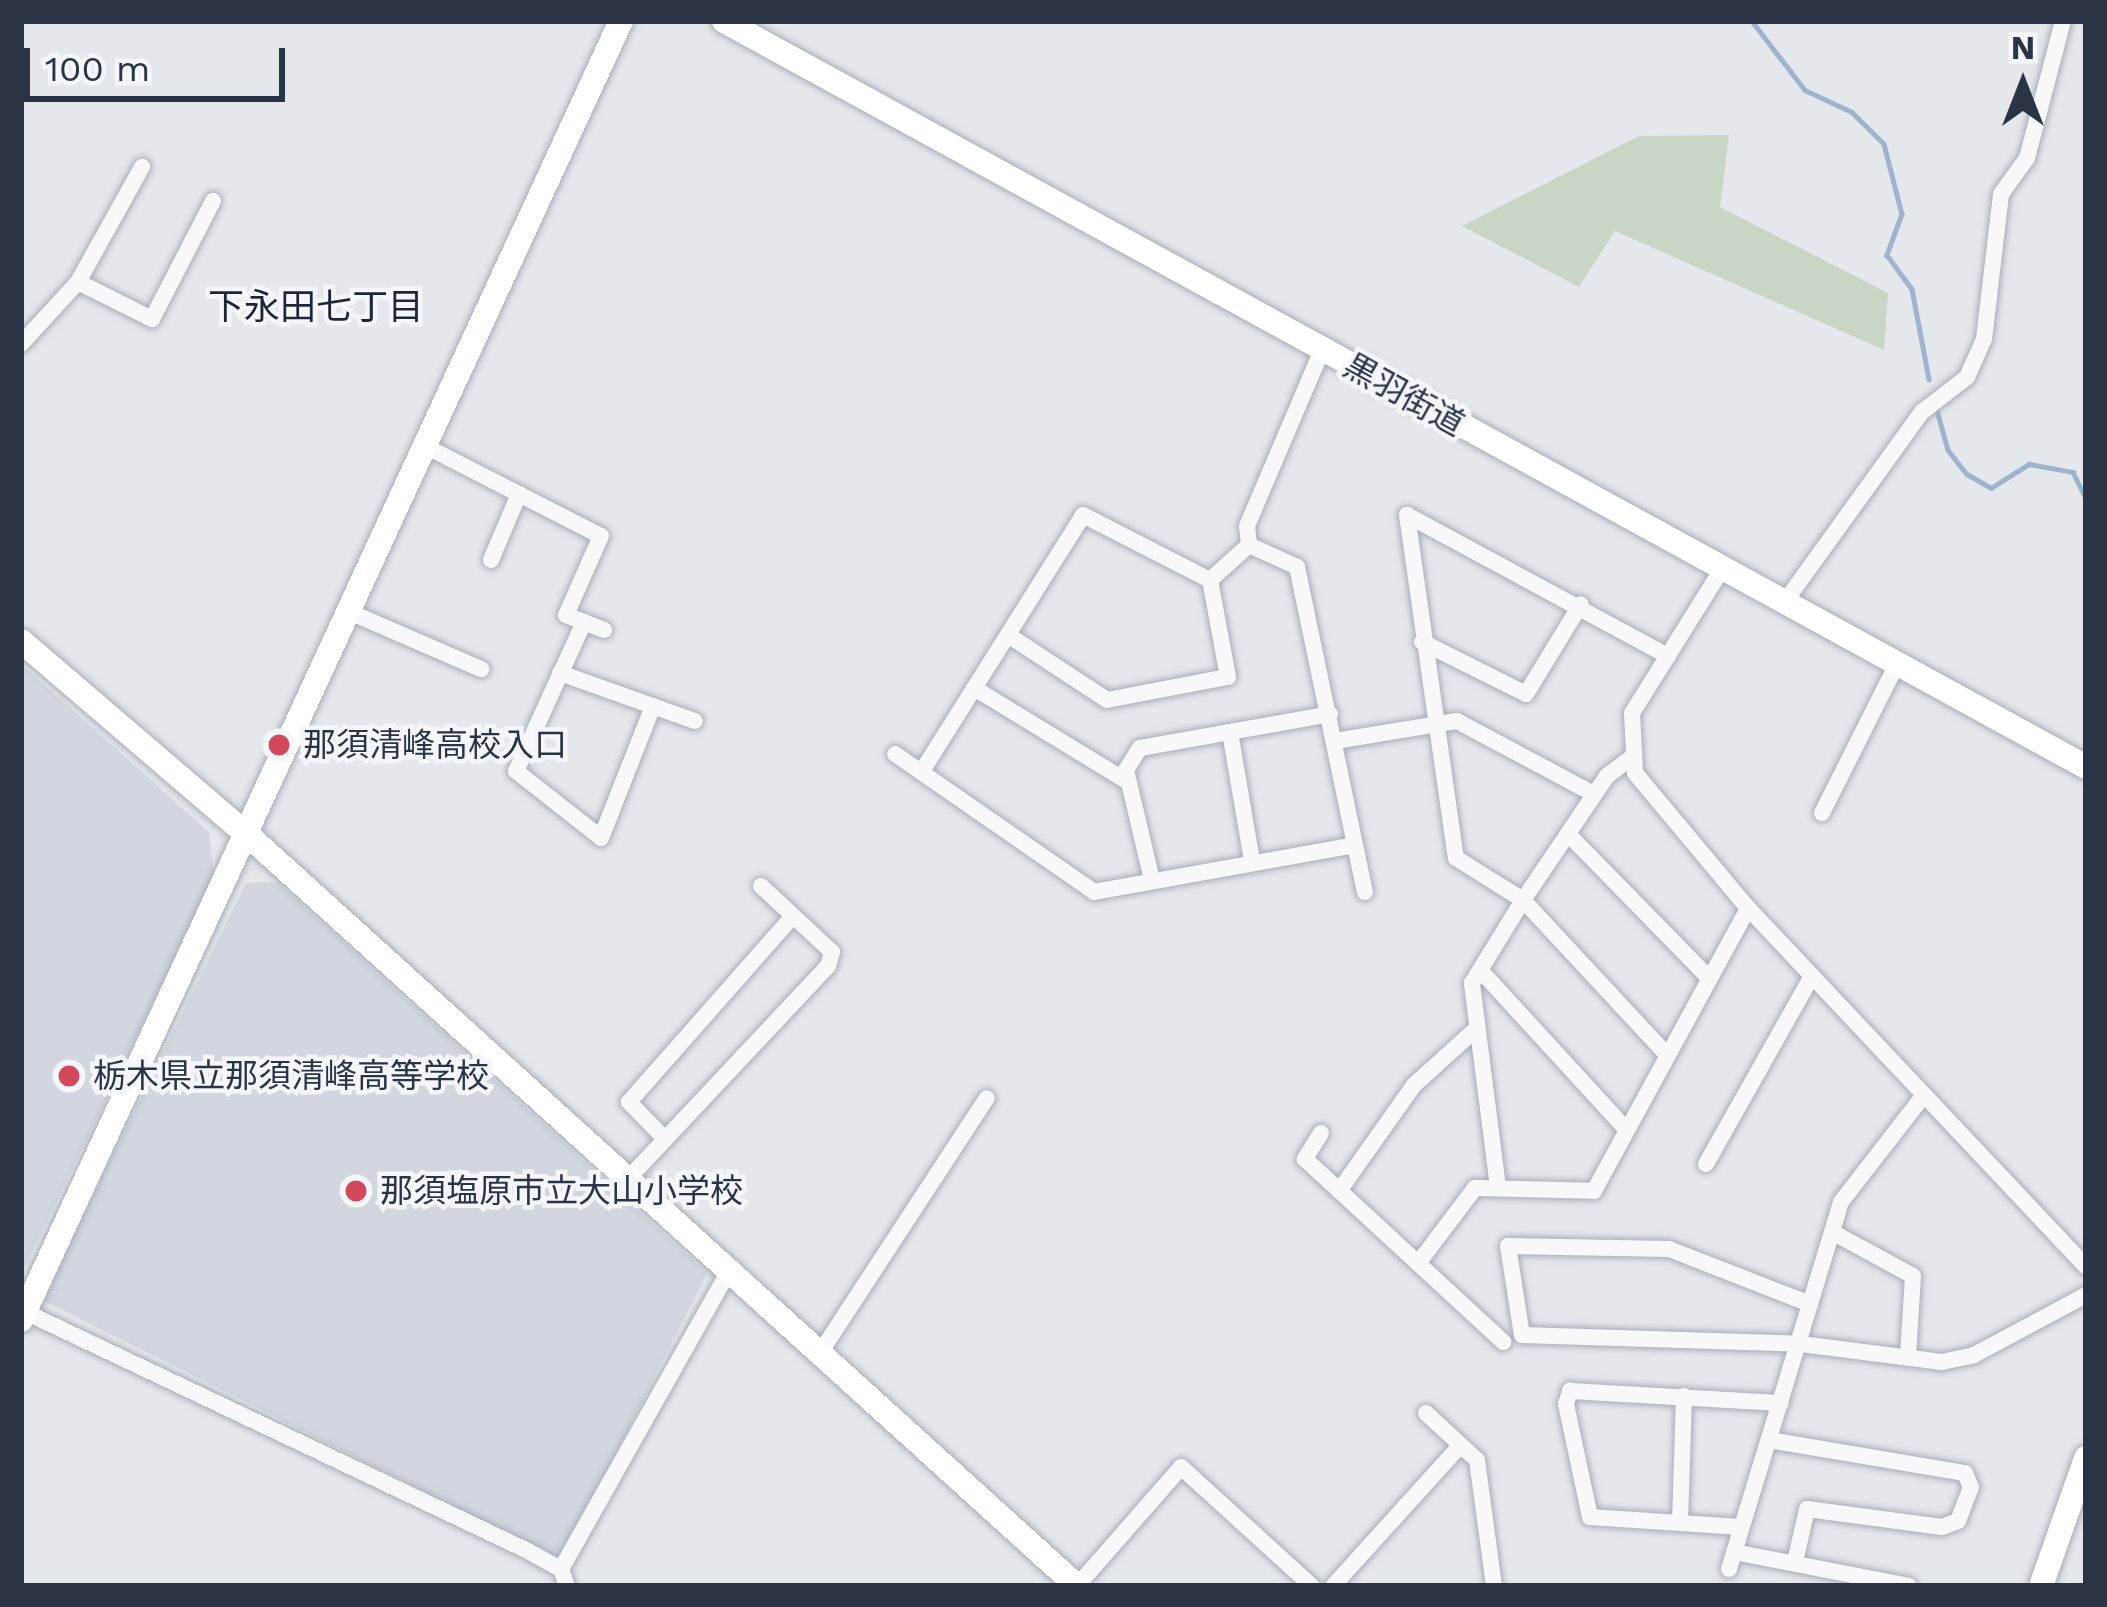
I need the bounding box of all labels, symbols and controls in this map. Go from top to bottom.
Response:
scale bar [30,24,291,98]
north arrow [1963,24,2083,144]
text: N [2011,28,2035,67]
text: 100 m [45,48,150,90]
district label: 下永田七丁目 [208,286,424,330]
street label: 黒羽街道 [1337,346,1471,444]
place label: 那須清峰高校入口 [303,725,567,765]
marker: 那須清峰高校入口 [266,732,292,758]
place label: 栃木県立那須清峰高等学校 [93,1056,489,1096]
marker: 栃木県立那須清峰高等学校 [56,1063,82,1089]
place label: 那須塩原市立大山小学校 [380,1171,743,1211]
marker: 那須塩原市立大山小学校 [343,1178,369,1204]

